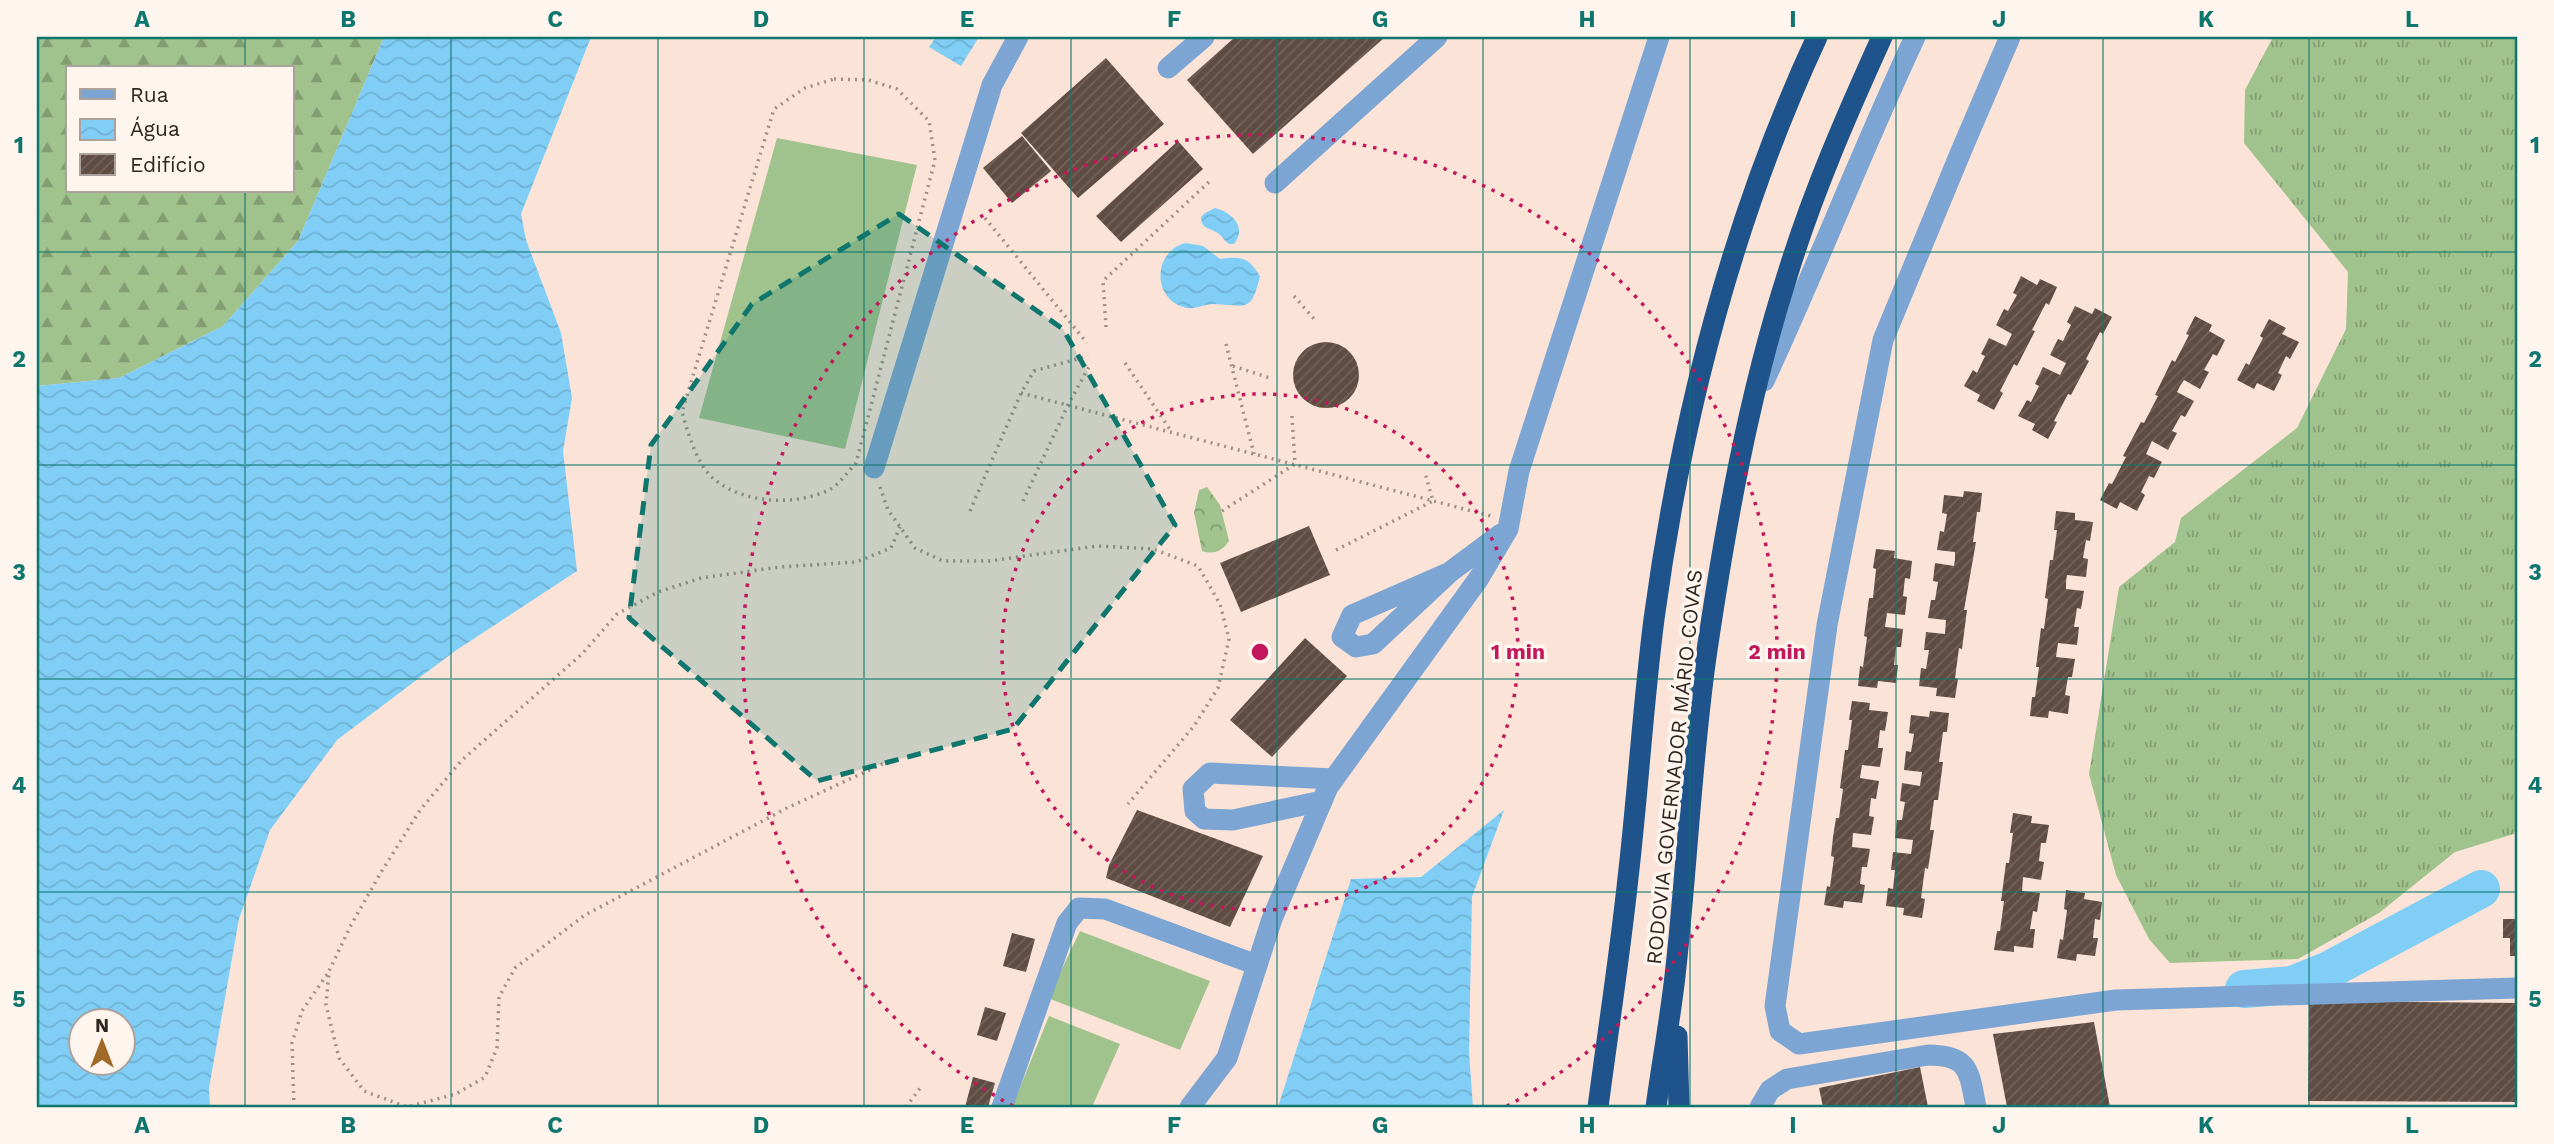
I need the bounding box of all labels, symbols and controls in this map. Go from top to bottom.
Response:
text: A [134,6,150,33]
text: B [340,6,356,33]
text: C [547,6,563,33]
text: D [753,6,769,33]
text: E [960,6,974,33]
text: F [1167,6,1181,33]
text: G [1372,6,1388,33]
text: H [1578,6,1596,33]
text: I [1789,6,1797,33]
text: J [1992,6,2006,33]
text: K [2198,6,2214,33]
text: L [2405,6,2419,33]
legend [66,66,294,192]
text: Rua [130,82,169,107]
text: Água [130,116,180,141]
text: 1 [14,132,24,159]
text: 1 [2530,132,2540,159]
text: Edifício [130,152,206,177]
text: 2 [12,346,26,373]
text: 2 [2528,346,2542,373]
text: 3 [12,559,26,586]
text: 3 [2528,559,2542,586]
street label: RODOVIA GOVERNADOR MÁRIO COVAS [1641,568,1707,966]
text: 1 min [1491,639,1545,664]
text: 2 min [1748,639,1806,664]
centre of rings [1248,640,1272,664]
text: 4 [12,772,27,799]
text: 4 [2528,772,2543,799]
text: 5 [12,986,26,1013]
text: 5 [2528,986,2542,1013]
north arrow [66,1007,136,1078]
text: N [95,1014,109,1037]
text: A [134,1112,150,1139]
text: B [340,1112,356,1139]
text: C [547,1112,563,1139]
text: D [753,1112,769,1139]
text: E [960,1112,974,1139]
text: F [1167,1112,1181,1139]
text: G [1372,1112,1388,1139]
text: H [1578,1112,1596,1139]
text: I [1789,1112,1797,1139]
text: J [1992,1112,2006,1139]
text: K [2198,1112,2214,1139]
text: L [2405,1112,2419,1139]

